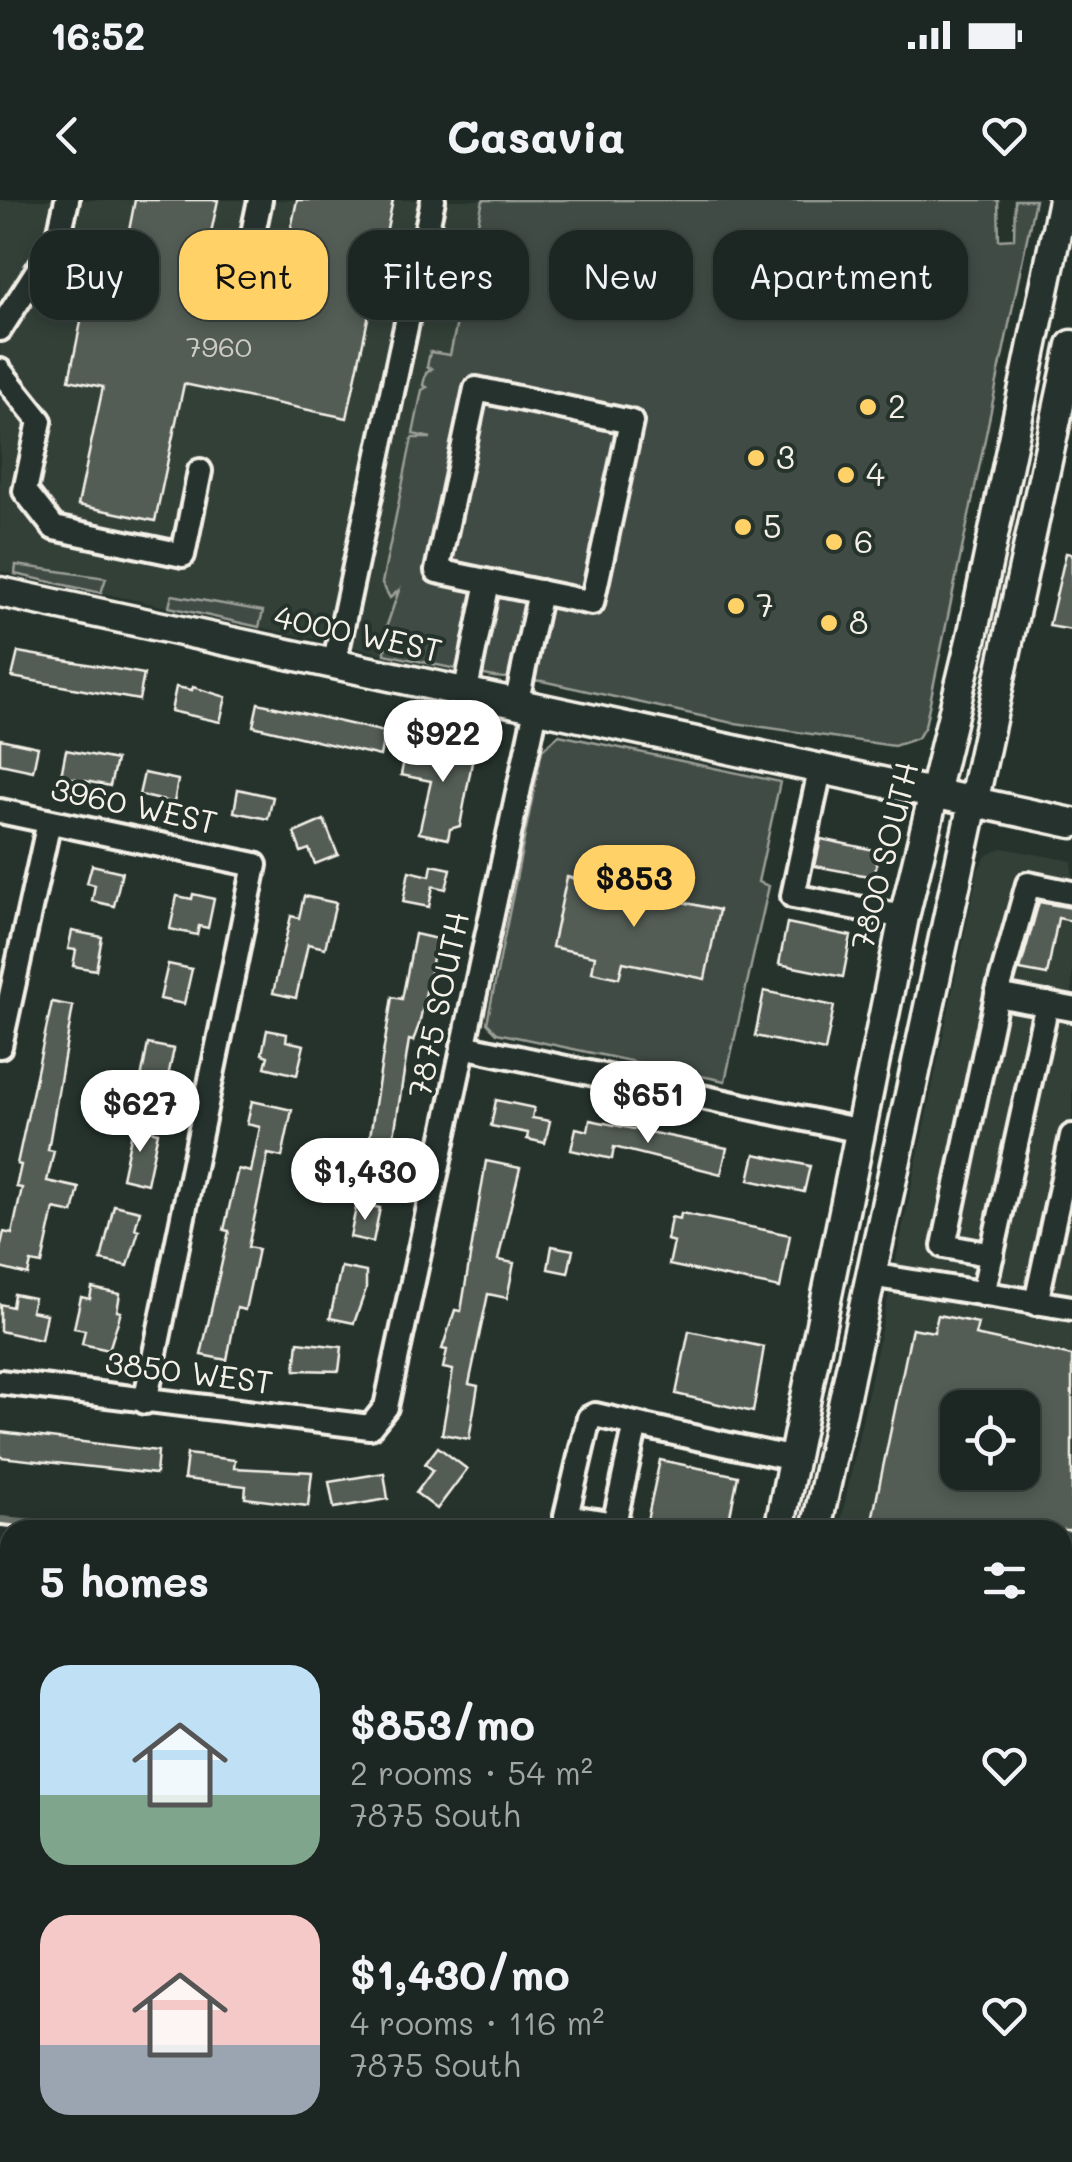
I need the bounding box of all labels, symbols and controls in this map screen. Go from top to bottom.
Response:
text: 16:52 [50,10,145,60]
text: Casavia [447,106,625,164]
icon: back [40,108,95,163]
icon: heart [977,108,1032,163]
chip: Buy [30,230,159,320]
chip: Rent [179,230,328,320]
chip: Filters [348,230,529,320]
chip: New [549,230,693,320]
chip: Apartment [713,230,968,320]
house number: 7960 [186,328,252,364]
place label: 2 [888,384,906,426]
marker: 2 [857,396,879,418]
place label: 3 [776,435,795,477]
marker: 3 [745,447,767,469]
place label: 4 [866,452,885,494]
marker: 4 [835,464,857,486]
place label: 5 [763,504,782,546]
marker: 5 [732,516,754,538]
place label: 6 [854,519,873,561]
marker: 6 [823,531,845,553]
place label: 7 [756,583,774,625]
street label: 4000 WEST [271,594,446,670]
marker: 7 [725,595,747,617]
place label: 8 [849,600,868,642]
marker: 8 [818,612,840,634]
pin: $922 [384,700,502,785]
text: $922 [406,711,480,753]
street label: 7800 SOUTH [839,757,927,954]
street label: 3960 WEST [47,766,222,842]
pin: $853 [575,845,693,930]
text: $853 [595,856,673,898]
street label: 7875 SOUTH [397,908,477,1101]
pin: $651 [589,1061,707,1146]
pin: $627 [81,1070,199,1155]
text: $651 [612,1072,684,1114]
text: $627 [103,1081,177,1123]
pin: $1,430 [284,1138,446,1223]
text: $1,430 [313,1149,417,1191]
street label: 3850 WEST [103,1340,276,1402]
map controls [940,1390,1040,1490]
button: locate [940,1390,1040,1490]
text: 5 homes [40,1553,209,1608]
icon: filters [977,1553,1032,1608]
text: $853/mo [350,1696,535,1751]
icon: home [120,1705,240,1825]
icon: heart [977,1738,1032,1793]
text: 2 rooms · 54 m² [350,1751,593,1793]
text: 7875 South [350,1793,520,1835]
text: $1,430/mo [350,1946,570,2001]
icon: home [120,1955,240,2075]
icon: heart [977,1988,1032,2043]
text: 4 rooms · 116 m² [350,2001,604,2043]
text: 7875 South [350,2043,520,2085]

